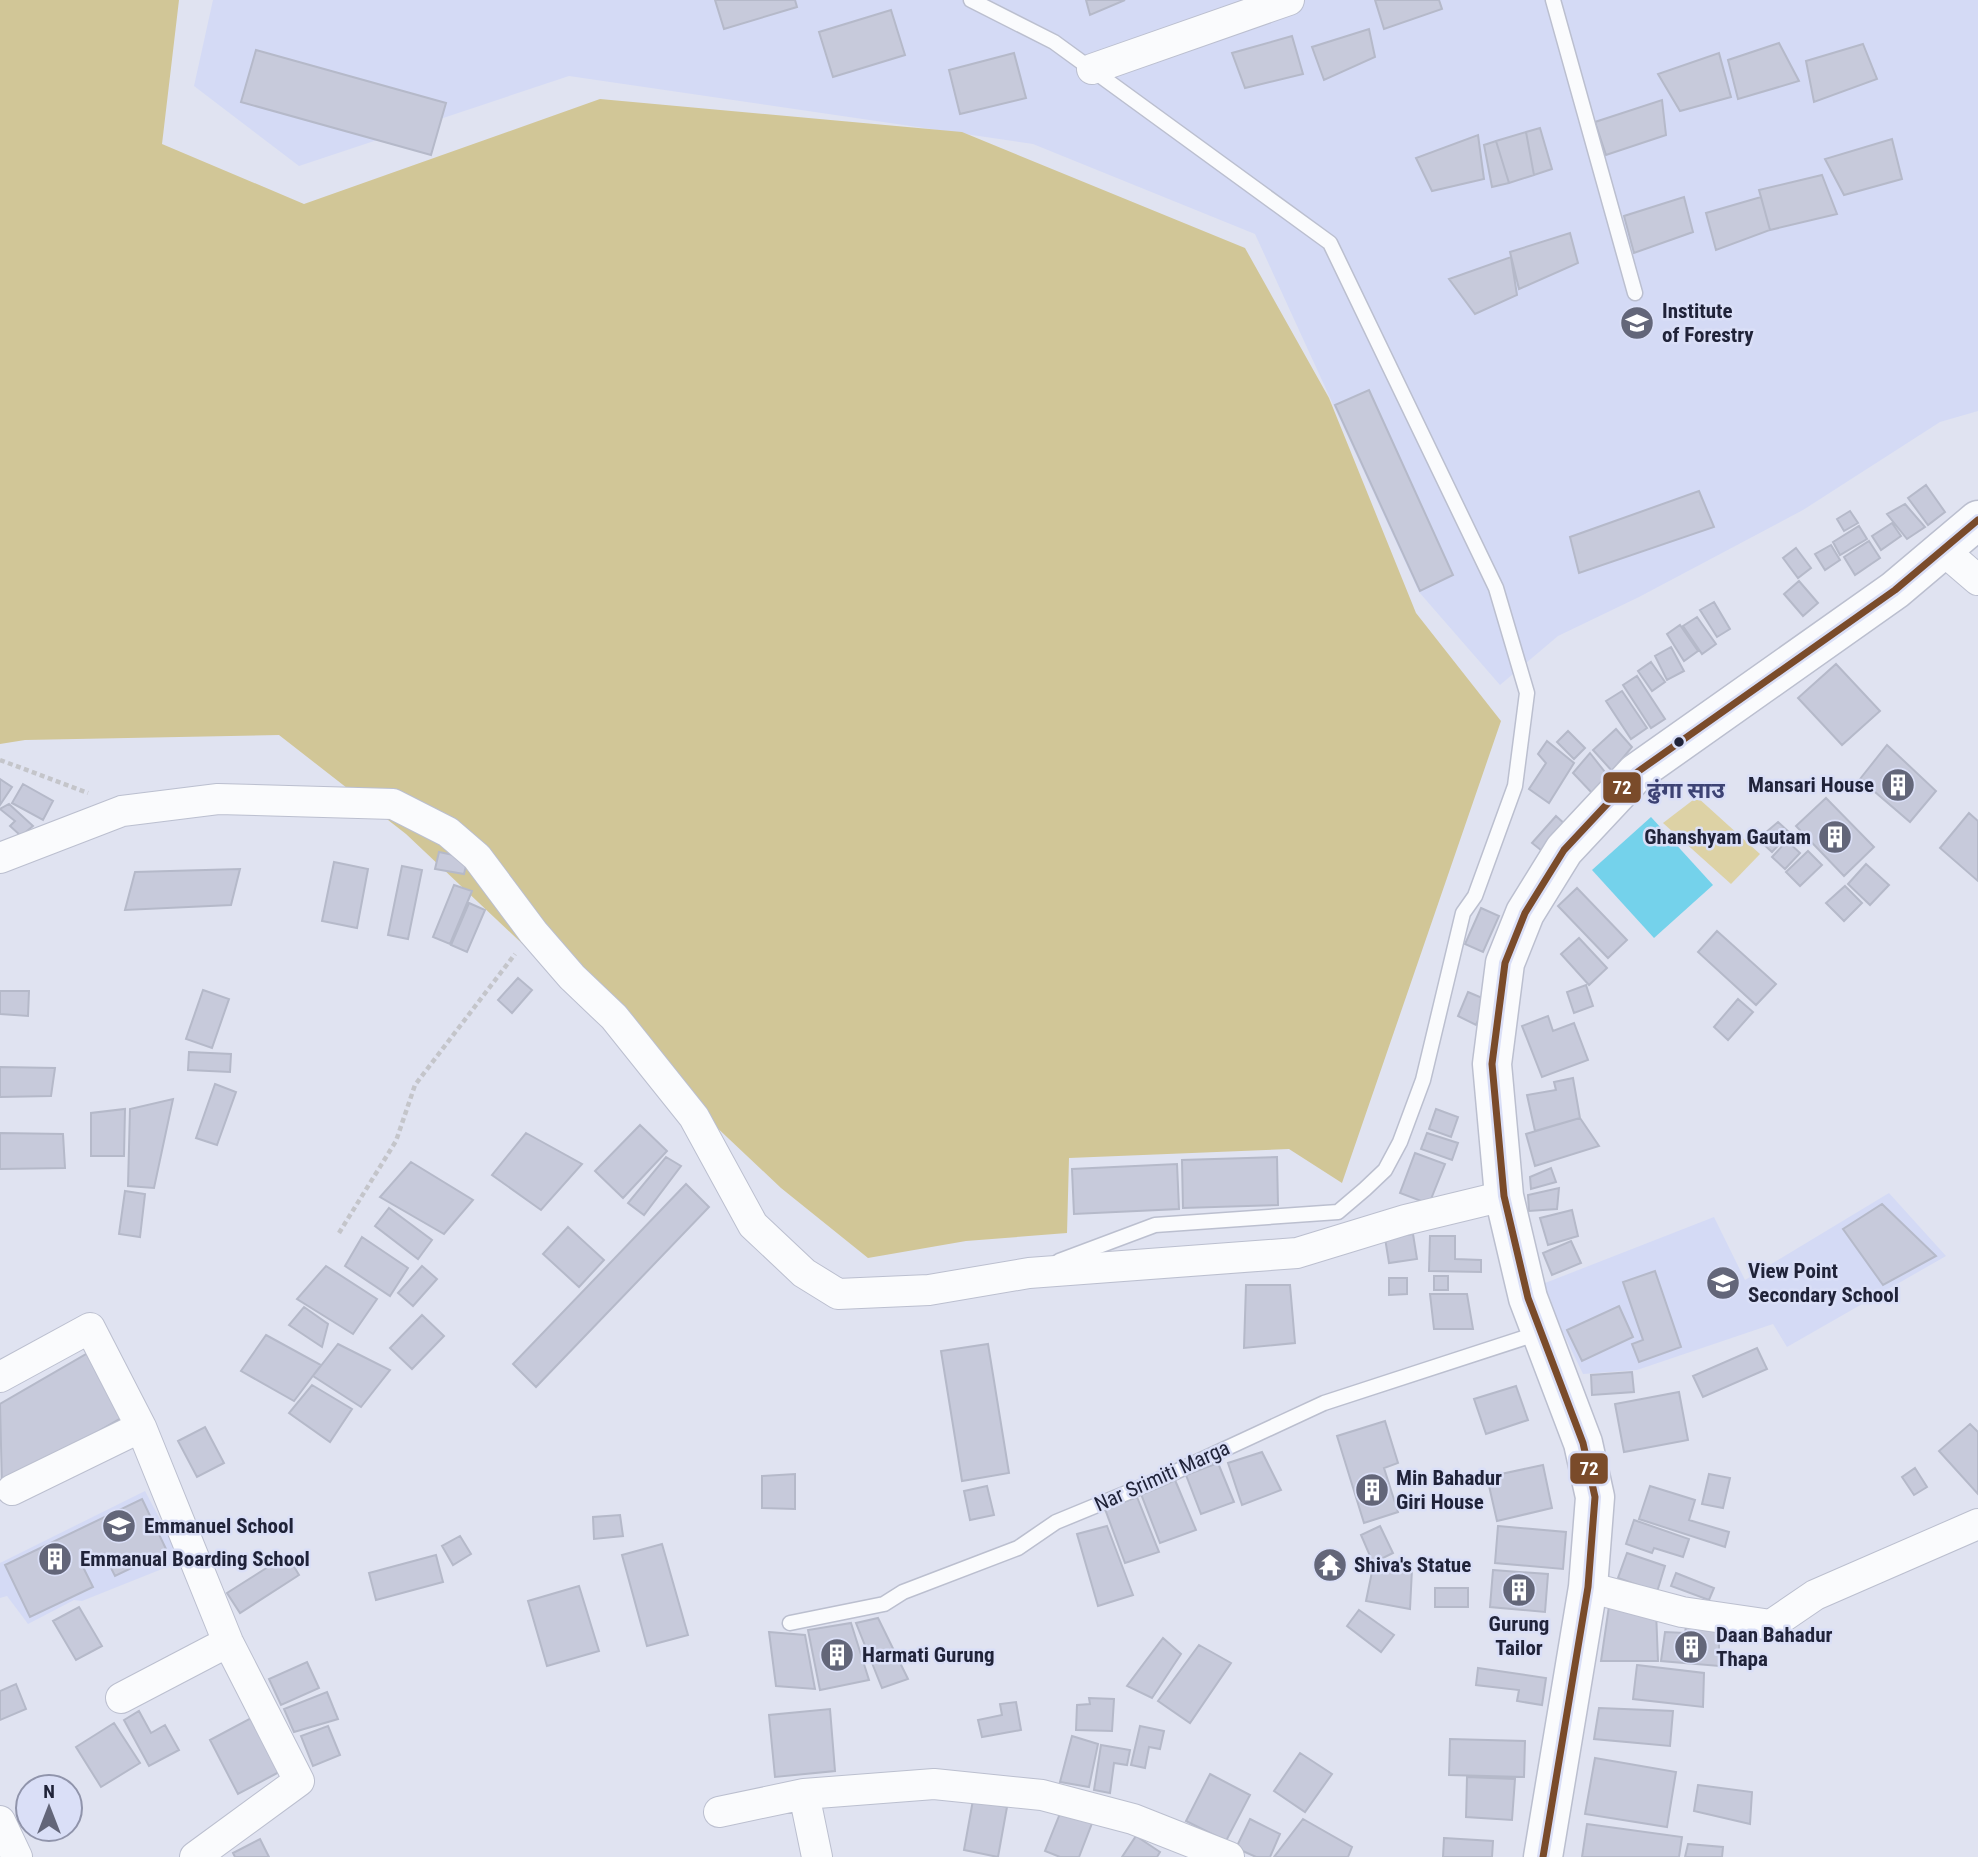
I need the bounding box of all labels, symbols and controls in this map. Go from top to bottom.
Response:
place label: Institute of Forestry [1662,299,1754,347]
school or university icon: Institute of Forestry [1618,304,1656,342]
unlabelled marker [1672,735,1686,749]
building icon: Mansari House [1879,766,1917,804]
line badge: 72 [1602,771,1642,804]
place label: Mansari House [1748,773,1874,797]
text: 72 [1612,776,1632,799]
district label: ढुंगा साउ [1647,777,1725,804]
building icon: Ghanshyam Gautam [1816,818,1854,856]
place label: Ghanshyam Gautam [1644,825,1811,849]
place label: View Point Secondary School [1748,1259,1899,1307]
school or university icon: View Point Secondary School [1704,1264,1742,1302]
street label: Nar Srimiti Marga [1091,1435,1233,1517]
line badge: 72 [1569,1452,1609,1485]
text: 72 [1579,1457,1599,1480]
place label: Min Bahadur Giri House [1396,1466,1502,1514]
building icon: Min Bahadur Giri House [1353,1471,1391,1509]
school or university icon: Emmanuel School [100,1507,138,1545]
place label: Emmanuel School [144,1514,294,1538]
building icon: Emmanual Boarding School [36,1540,74,1578]
temple icon: Shiva's Statue [1311,1546,1349,1584]
place label: Emmanual Boarding School [80,1547,310,1571]
place label: Shiva's Statue [1354,1553,1471,1577]
building icon: Gurung Tailor [1500,1571,1538,1609]
place label: Gurung Tailor [1489,1612,1549,1660]
place label: Daan Bahadur Thapa [1716,1623,1832,1671]
building icon: Daan Bahadur Thapa [1672,1628,1710,1666]
building icon: Harmati Gurung [818,1636,856,1674]
place label: Harmati Gurung [862,1643,995,1667]
north arrow [14,1773,84,1843]
text: N [43,1780,55,1803]

